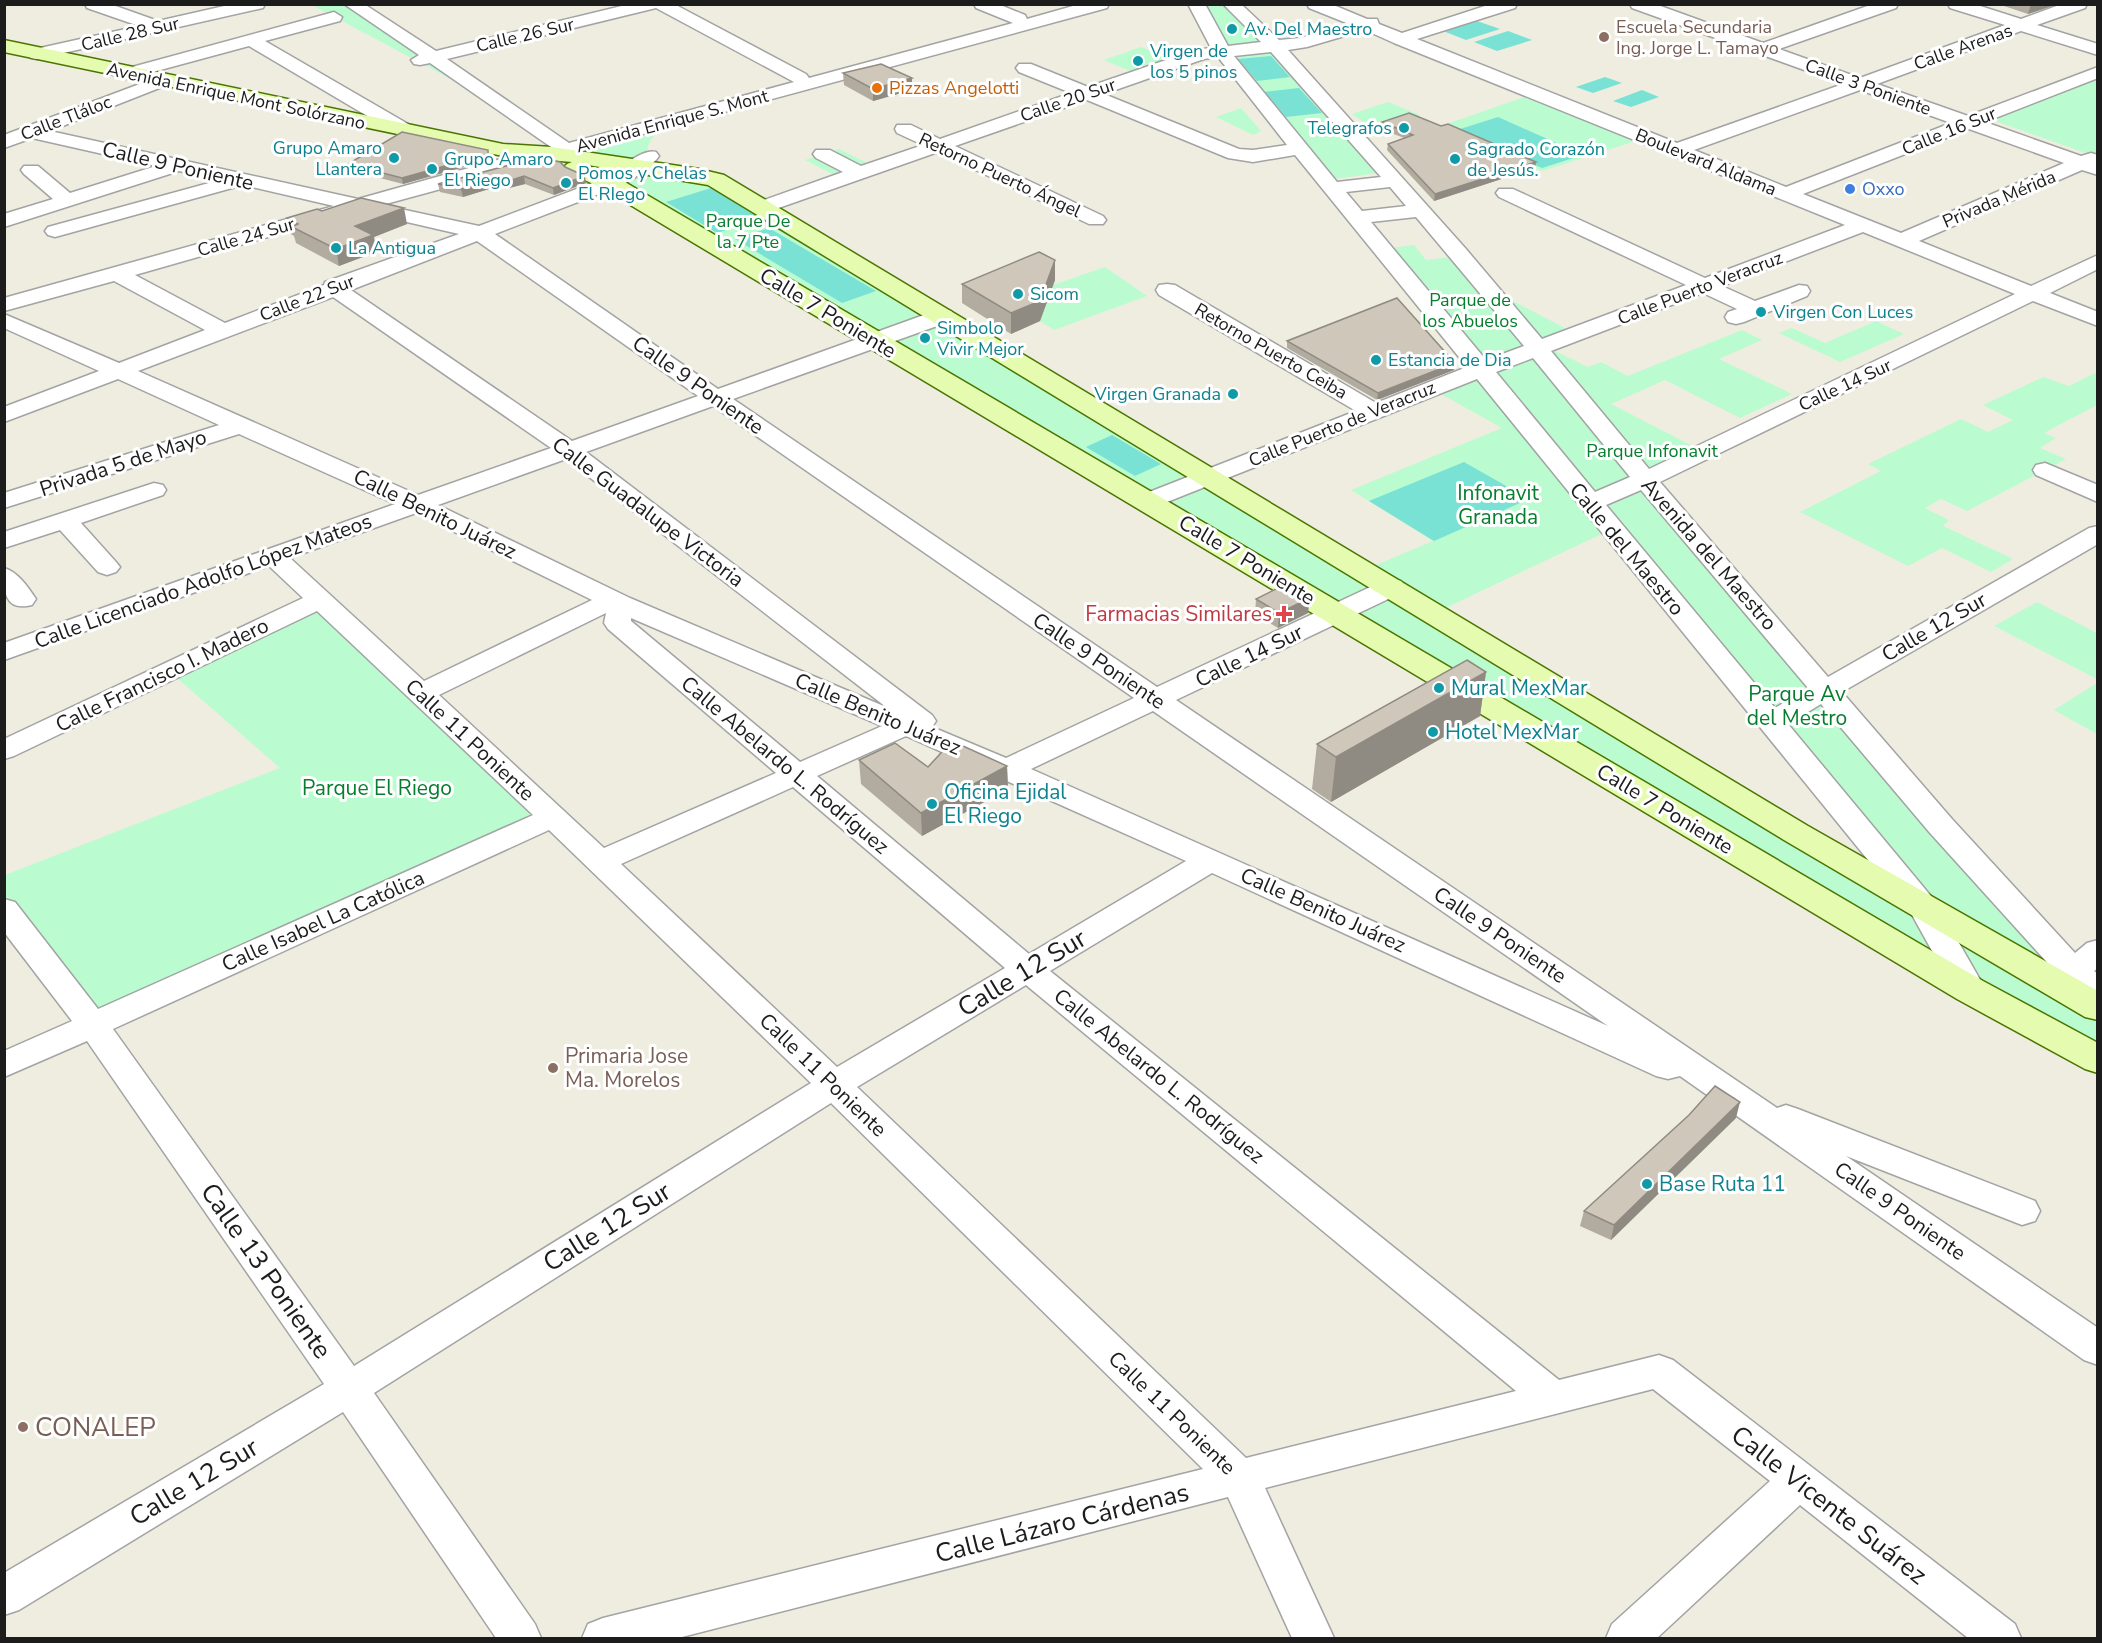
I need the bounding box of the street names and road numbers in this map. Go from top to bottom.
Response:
street label: Calle 28 Sur [79,11,182,57]
street label: Calle 26 Sur [474,12,577,58]
street label: Calle Arenas [1910,18,2016,76]
street label: Calle 3 Poniente [1802,53,1934,121]
street label: Avenida Enrique Mont Solórzano [104,57,368,135]
street label: Calle 20 Sur [1017,72,1120,128]
street label: Avenida Enrique S. Mont [573,84,771,158]
street label: Calle Tláloc [17,90,115,146]
street label: Calle 16 Sur [1898,101,2000,161]
street label: Boulevard Aldama [1632,123,1780,201]
street label: Retorno Puerto Ángel [915,127,1086,223]
street label: Calle 9 Poniente [100,135,256,197]
street label: Privada Mérida [1939,164,2059,234]
street label: Calle 24 Sur [195,212,298,262]
street label: Calle Puerto Veracruz [1614,245,1786,331]
street label: Calle 7 Poniente [755,261,901,365]
street label: Calle 22 Sur [256,269,358,327]
street label: Retorno Puerto Ceiba [1190,297,1352,405]
street label: Calle 9 Poniente [627,329,769,441]
street label: Calle 14 Sur [1795,353,1896,417]
street label: Calle Puerto de Veracruz [1245,375,1439,473]
street label: Privada 5 de Mayo [36,423,210,503]
street label: Calle Guadalupe Victoria [546,431,750,593]
street label: Calle Benito Juárez [349,462,521,566]
street label: Avenida del Maestro [1635,472,1783,636]
street label: Calle del Maestro [1563,477,1691,621]
street label: Calle Licenciado Adolfo López Mateos [30,507,376,655]
street label: Calle 7 Poniente [1174,508,1320,612]
street label: Calle 12 Sur [1876,585,1992,668]
street label: Calle 9 Poniente [1027,606,1171,716]
street label: Calle Francisco I. Madero [51,611,273,739]
street label: Calle 14 Sur [1190,618,1308,694]
street label: Calle Benito Juárez [790,666,966,762]
street label: Calle Abelardo L. Rodríguez [675,670,895,861]
street label: Calle 11 Poniente [399,673,541,807]
street label: Calle 7 Poniente [1592,757,1738,861]
street label: Calle Benito Juárez [1236,861,1410,959]
street label: Calle Isabel La Católica [217,864,429,978]
street label: Calle 9 Poniente [1428,880,1572,990]
street label: Calle 12 Sur [951,920,1093,1025]
street label: Calle Abelardo L. Rodríguez [1048,982,1270,1170]
street label: Calle 11 Poniente [753,1007,893,1143]
street label: Calle 9 Poniente [1829,1155,1971,1267]
street label: Calle 12 Sur [536,1174,678,1280]
street label: Calle 13 Poniente [192,1176,340,1366]
street label: Calle 11 Poniente [1102,1345,1242,1481]
street label: Calle Vicente Suárez [1724,1417,1934,1593]
street label: Calle 12 Sur [123,1429,265,1534]
street label: Calle Lázaro Cárdenas [931,1475,1193,1571]

